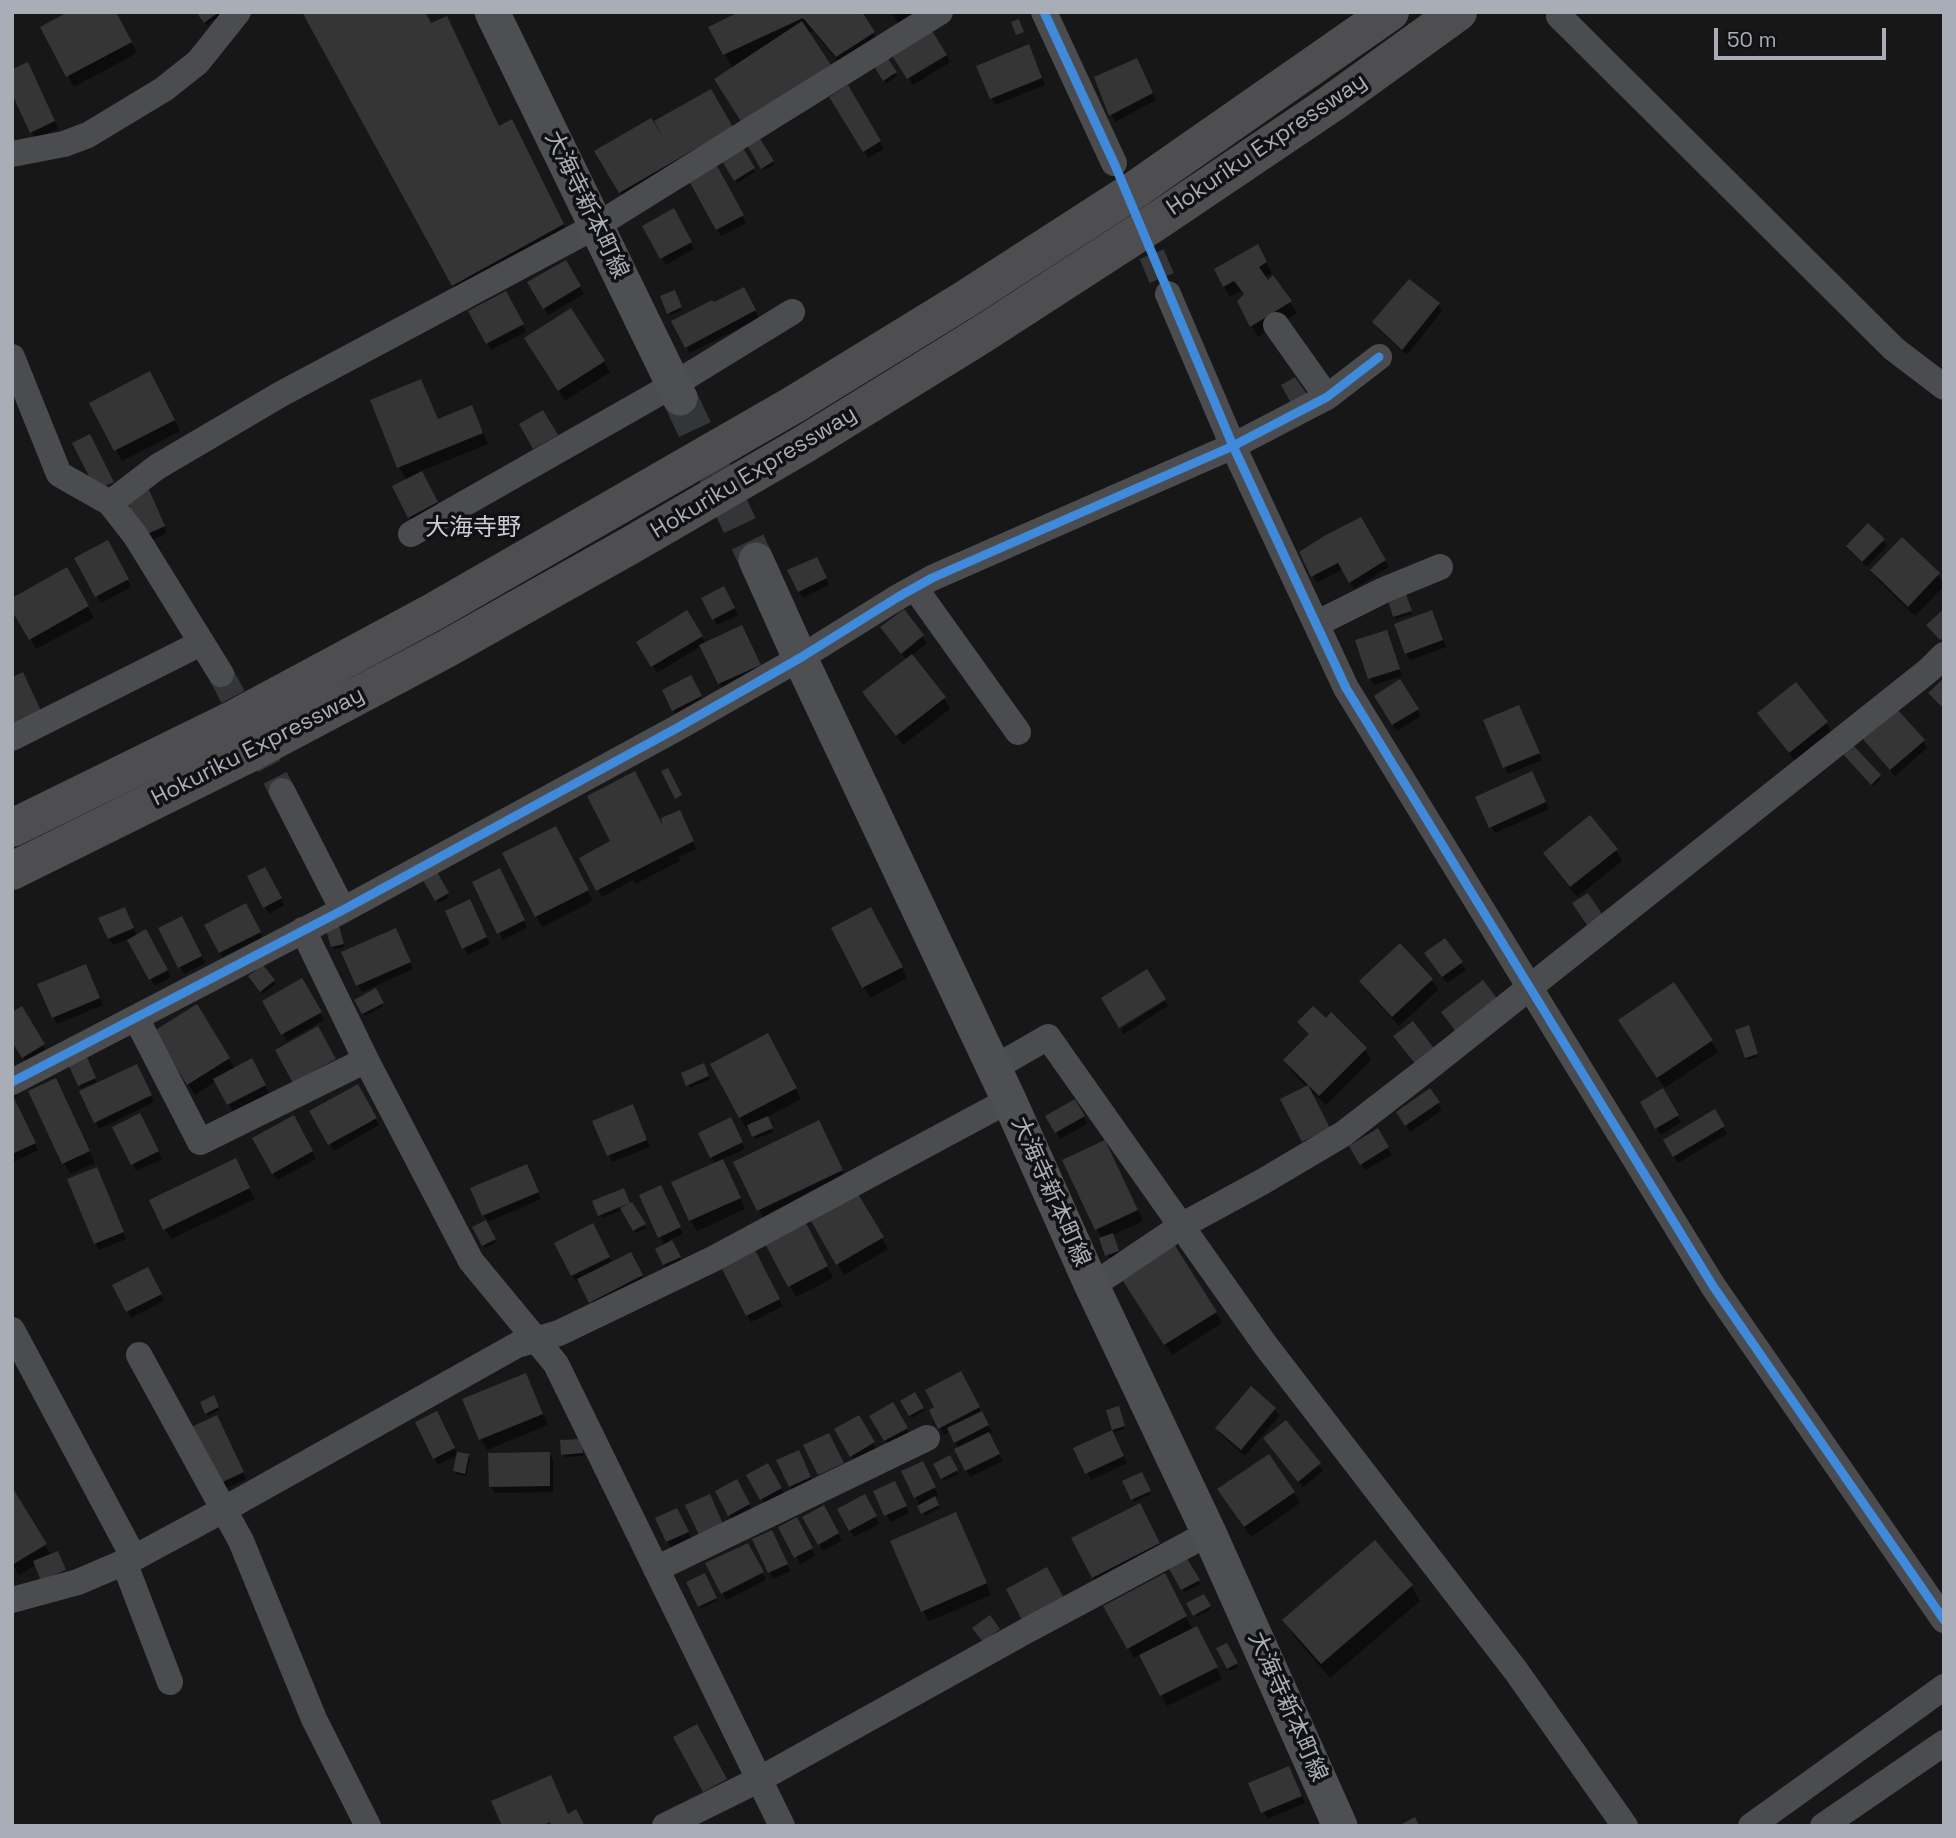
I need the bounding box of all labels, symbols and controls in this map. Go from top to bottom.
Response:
scale bar [1718,14,1890,58]
text: 50 m [1727,26,1777,53]
street label: Hokuriku Expressway [1162,68,1372,222]
street label: 大海寺新本町線 [538,127,634,283]
street label: Hokuriku Expressway [646,401,862,545]
district label: 大海寺野 [425,514,521,542]
street label: Hokuriku Expressway [147,681,369,813]
street label: 大海寺新本町線 [1005,1113,1095,1271]
street label: 大海寺新本町線 [1242,1628,1332,1786]

